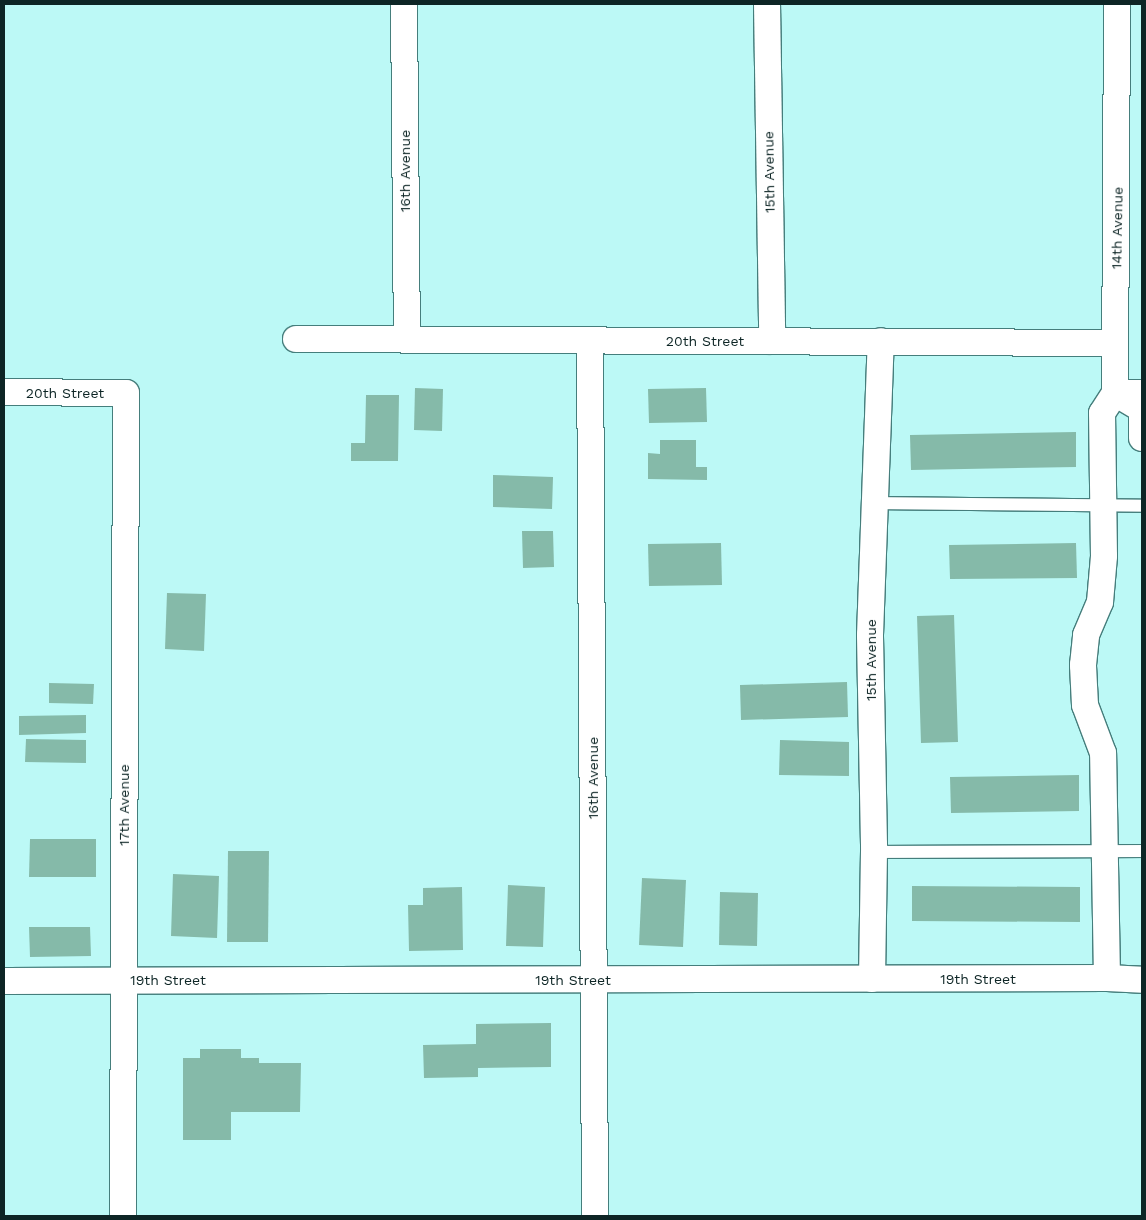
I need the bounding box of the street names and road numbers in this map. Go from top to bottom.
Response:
street label: 16th Avenue [397,130,413,212]
street label: 15th Avenue [760,131,778,213]
street label: 14th Avenue [1108,186,1126,270]
street label: 20th Street [666,333,744,349]
street label: 20th Street [26,385,104,401]
street label: 15th Avenue [863,619,879,701]
street label: 16th Avenue [585,737,601,819]
street label: 17th Avenue [116,764,132,846]
street label: 19th Street [940,971,1016,987]
street label: 19th Street [130,972,206,988]
street label: 19th Street [535,972,611,988]

